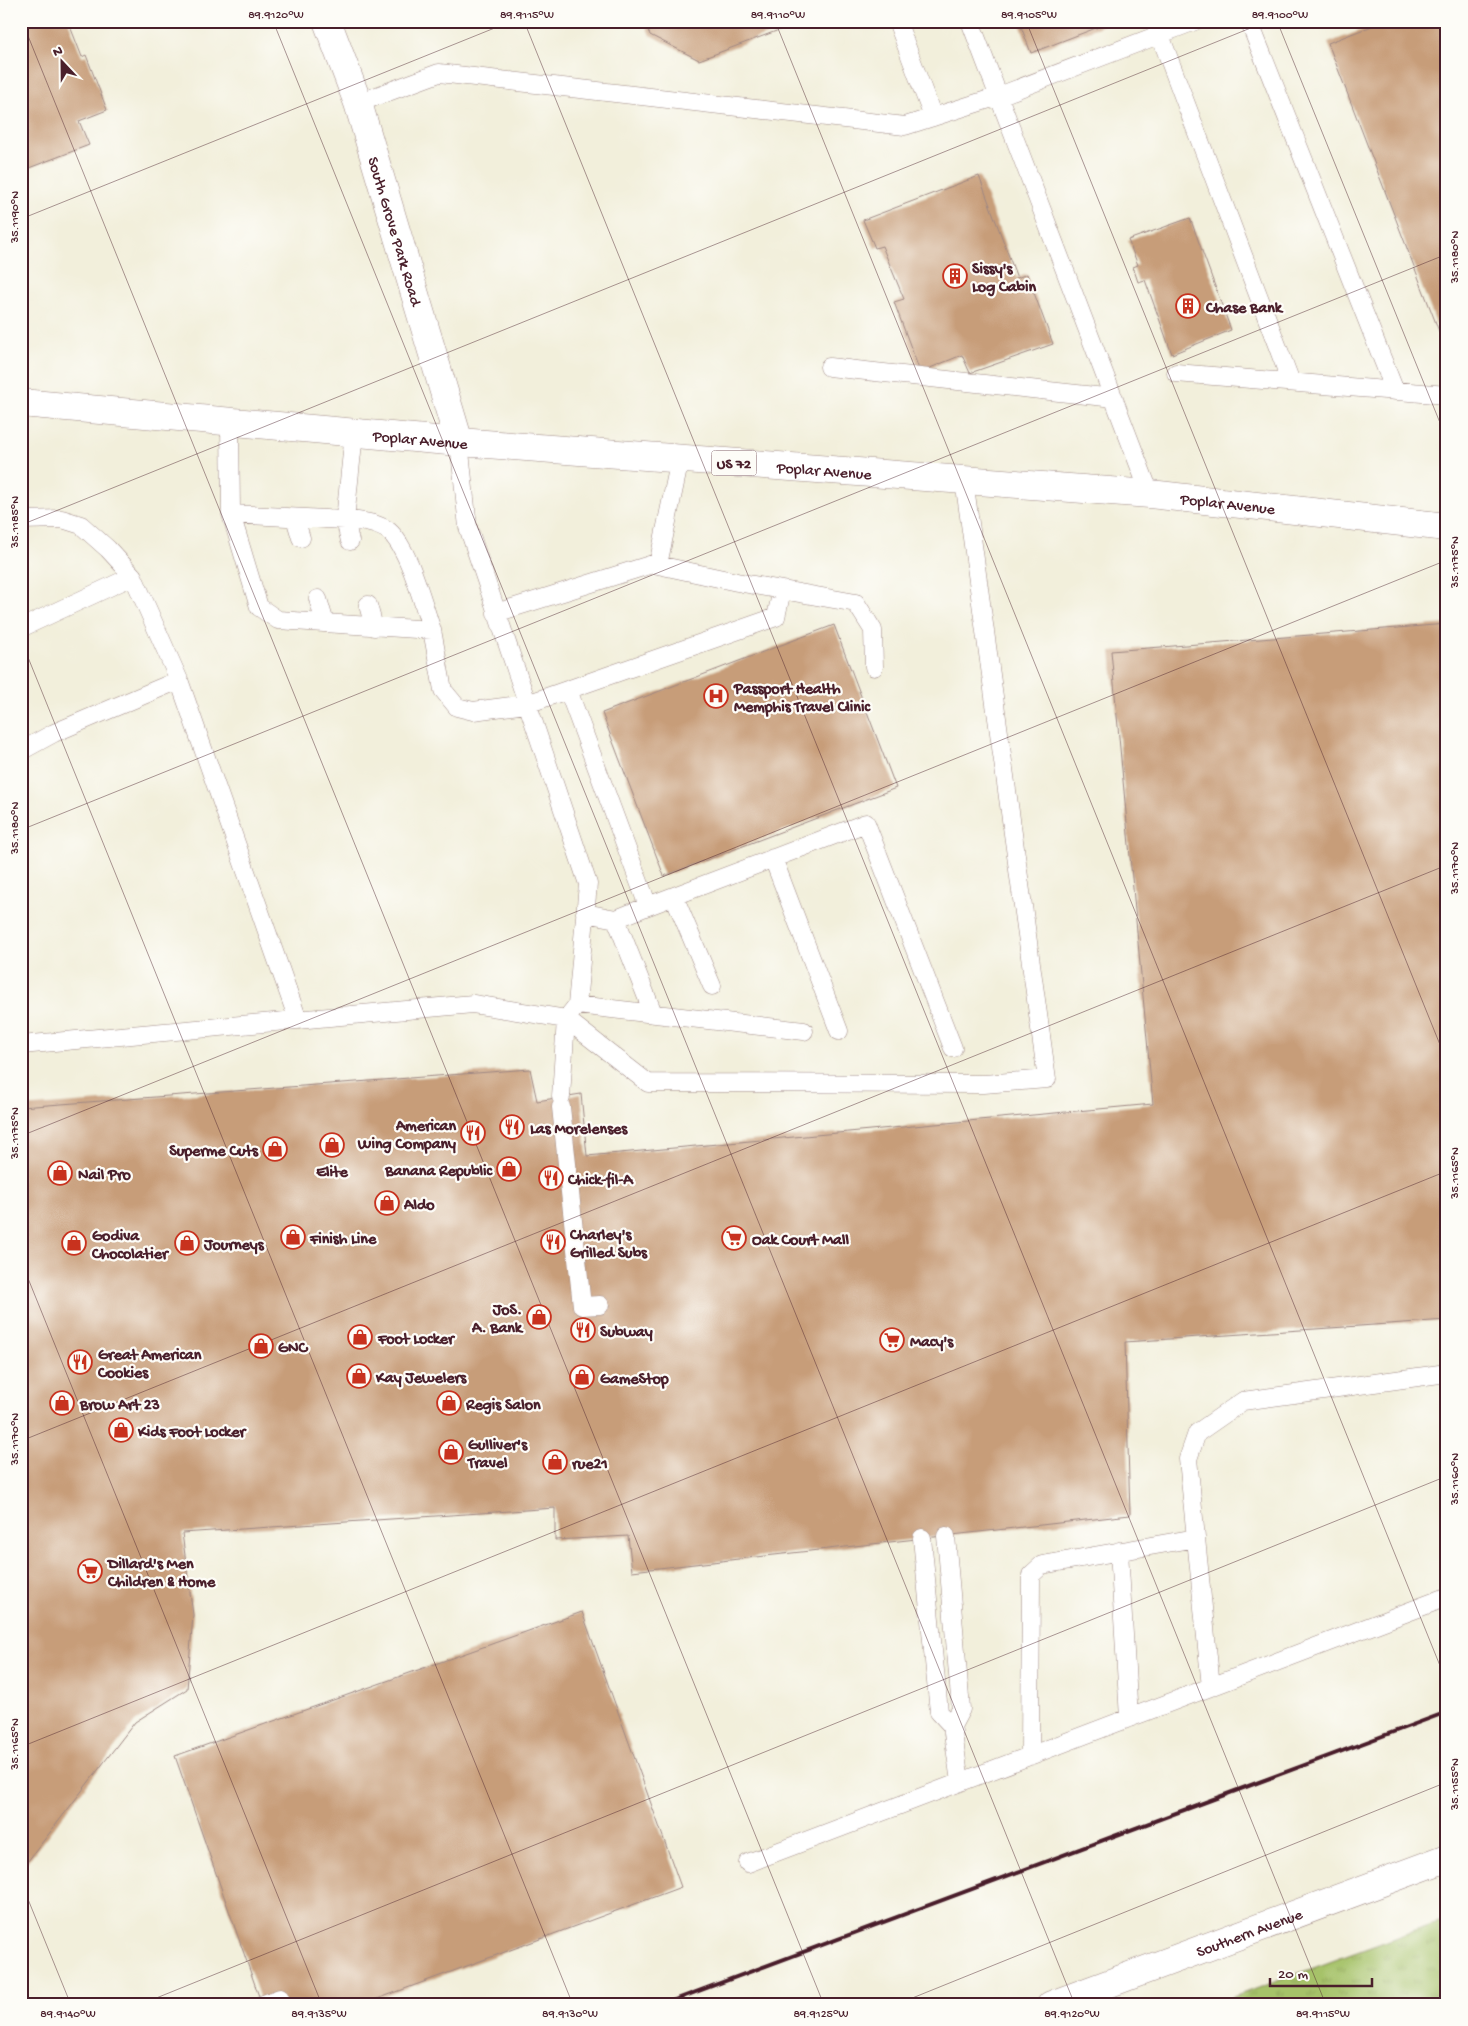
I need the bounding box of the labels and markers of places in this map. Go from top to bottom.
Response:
place label: Sissy's Log Cabin [972,261,1037,298]
building icon: Sissy's Log Cabin [942,263,968,289]
building icon: Chase Bank [1175,293,1201,319]
place label: Chase Bank [1205,300,1284,319]
place label: Passport Health Memphis Travel Clinic [733,681,871,718]
hospital icon: Passport Health Memphis Travel Clinic [703,683,729,709]
restaurant icon: Las Morelenses [499,1114,525,1140]
place label: American Wing Company [357,1118,456,1155]
restaurant icon: American Wing Company [460,1120,486,1146]
place label: Las Morelenses [530,1121,628,1140]
shop icon: Elite [319,1132,345,1158]
shop icon: Superme Cuts [262,1136,288,1162]
place label: Superme Cuts [169,1143,259,1162]
shop icon: Banana Republic [496,1156,522,1182]
shop icon: Nail Pro [47,1160,73,1186]
place label: Banana Republic [384,1163,494,1182]
place label: Elite [316,1164,349,1183]
restaurant icon: Chick-fil-A [538,1165,564,1191]
place label: Nail Pro [78,1167,132,1186]
place label: Chick-fil-A [567,1171,634,1191]
shop icon: Aldo [374,1190,400,1216]
place label: Aldo [403,1197,435,1216]
shop icon: Finish Line [280,1224,306,1250]
supermarket icon: Oak Court Mall [721,1225,747,1251]
place label: Charley's Grilled Subs [569,1227,648,1264]
place label: Godiva Chocolatier [91,1228,170,1265]
restaurant icon: Charley's Grilled Subs [540,1229,566,1255]
shop icon: Godiva Chocolatier [61,1230,87,1256]
shop icon: Journeys [174,1230,200,1256]
place label: Finish Line [309,1231,377,1250]
place label: Oak Court Mall [752,1232,849,1251]
place label: Journeys [203,1237,265,1256]
place label: JoS. A. Bank [471,1302,524,1339]
shop icon: JoS. A. Bank [526,1304,552,1330]
restaurant icon: Subway [570,1317,596,1343]
shop icon: Foot Locker [347,1324,373,1350]
place label: Subway [600,1324,653,1343]
supermarket icon: Macy's [879,1327,905,1353]
place label: Foot Locker [377,1331,456,1350]
shop icon: GNC [248,1333,274,1359]
place label: Macy's [910,1334,954,1353]
place label: GNC [278,1340,309,1359]
place label: Great American Cookies [97,1347,202,1384]
restaurant icon: Great American Cookies [67,1349,93,1375]
shop icon: Kay Jewelers [346,1363,372,1389]
shop icon: GameStop [569,1364,595,1390]
place label: Kay Jewelers [375,1370,467,1389]
place label: GameStop [600,1371,669,1390]
shop icon: Brow Art 23 [49,1390,75,1416]
shop icon: Regis Salon [436,1390,462,1416]
place label: Brow Art 23 [79,1397,160,1416]
place label: Regis Salon [465,1397,541,1416]
shop icon: Kids Foot Locker [108,1417,134,1443]
place label: Kids Foot Locker [137,1424,247,1443]
place label: Gulliver's Travel [466,1437,528,1474]
shop icon: Gulliver's Travel [438,1439,464,1465]
shop icon: rue21 [542,1449,568,1475]
place label: rue21 [571,1456,608,1475]
place label: Dillard's Men Children & Home [106,1556,216,1593]
supermarket icon: Dillard's Men Children & Home [77,1558,103,1584]

